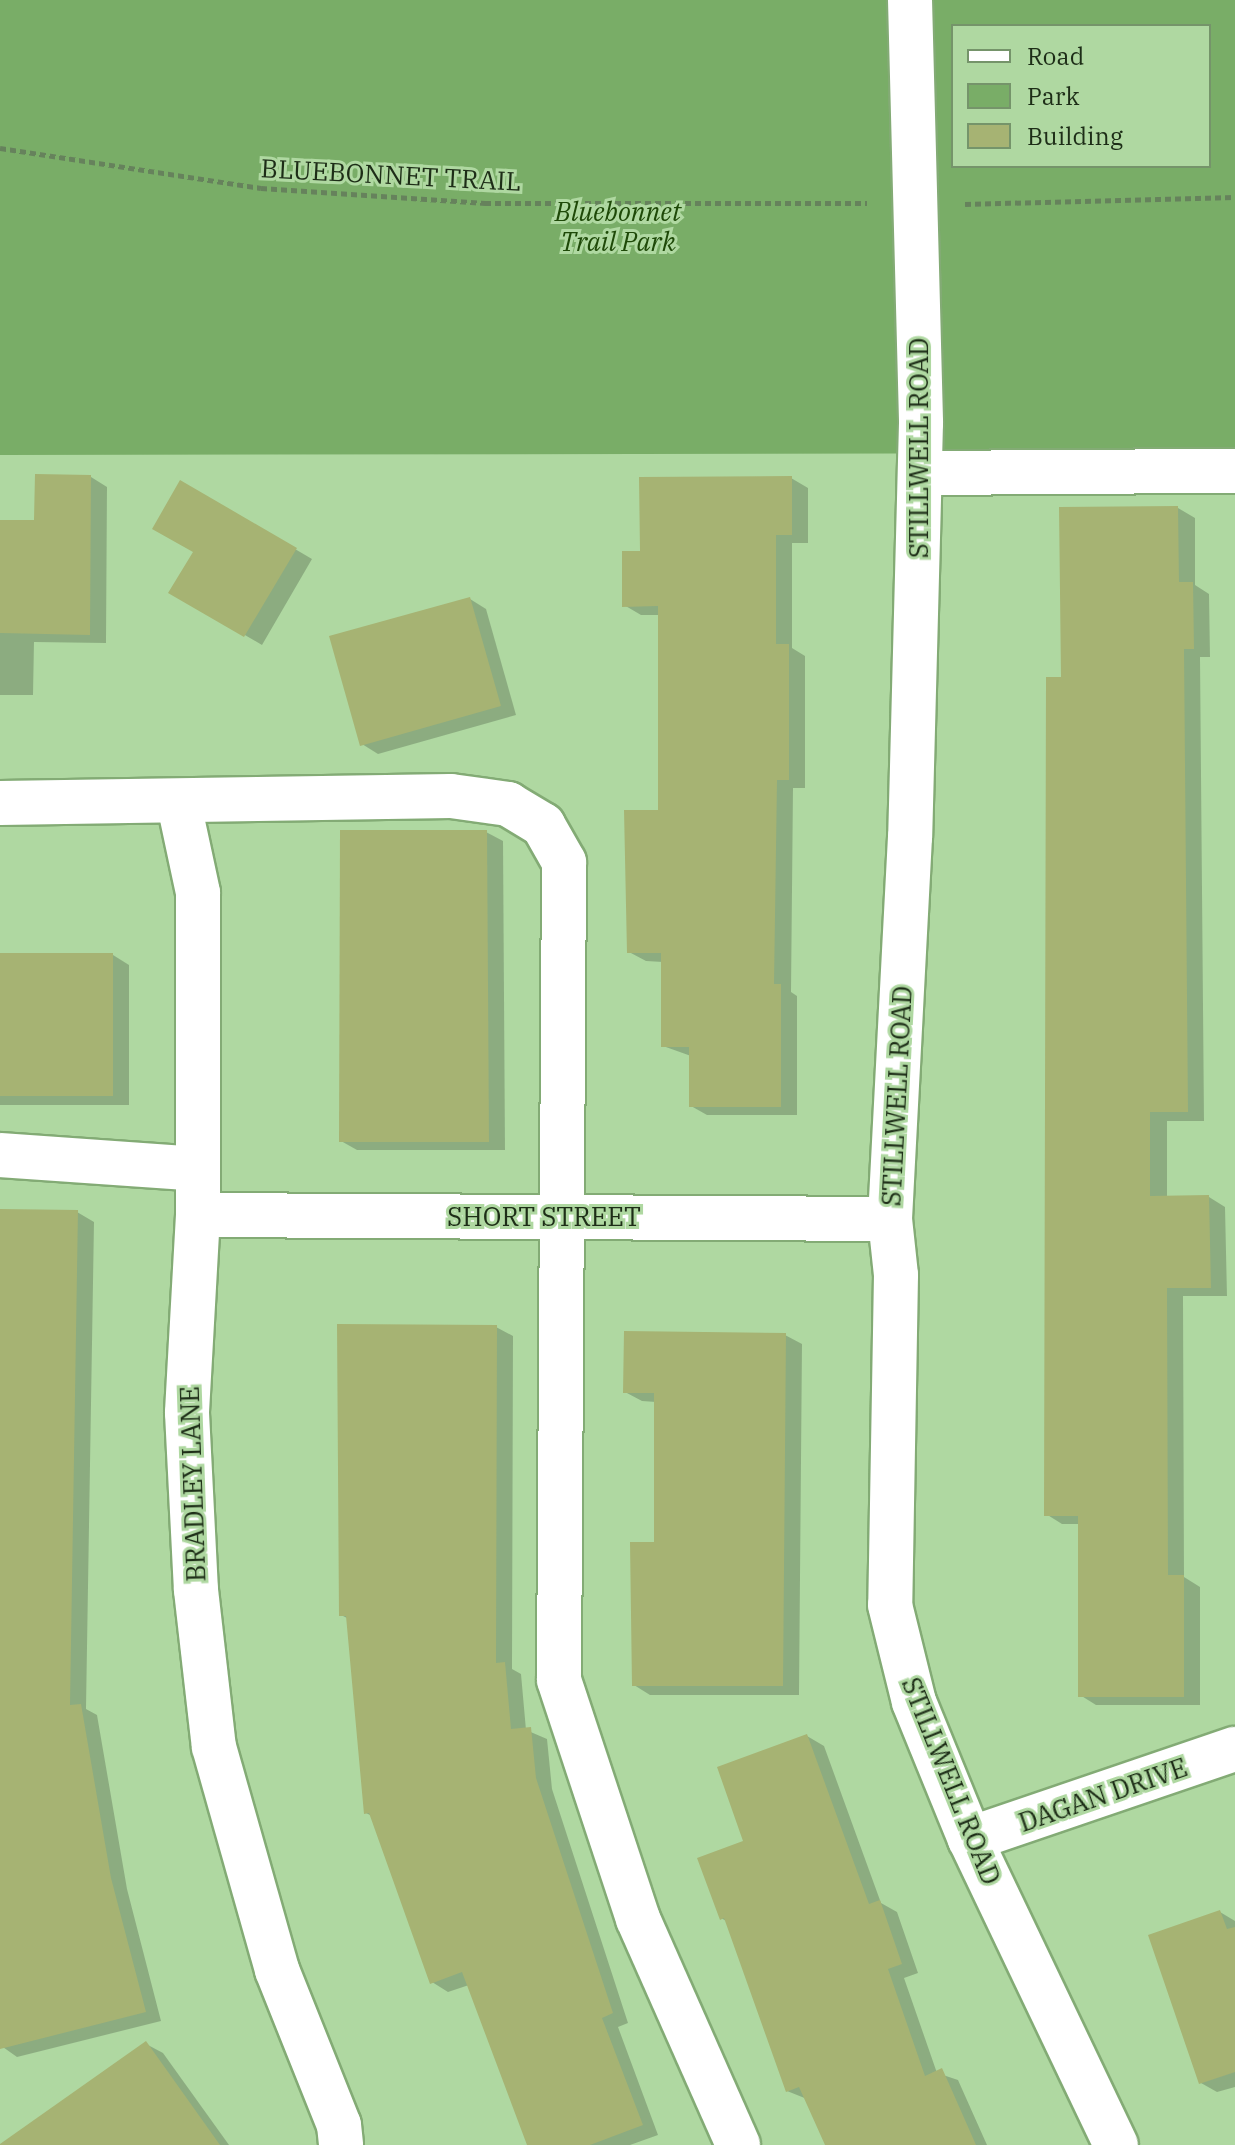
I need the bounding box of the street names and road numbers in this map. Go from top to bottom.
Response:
street label: BLUEBONNET TRAIL [260,153,522,197]
street label: STILLWELL ROAD [903,338,935,558]
street label: STILLWELL ROAD [876,985,918,1207]
street label: SHORT STREET [447,1201,641,1233]
street label: BRADLEY LANE [174,1386,212,1582]
street label: STILLWELL ROAD [895,1673,1007,1889]
street label: DAGAN DRIVE [1015,1752,1191,1838]

